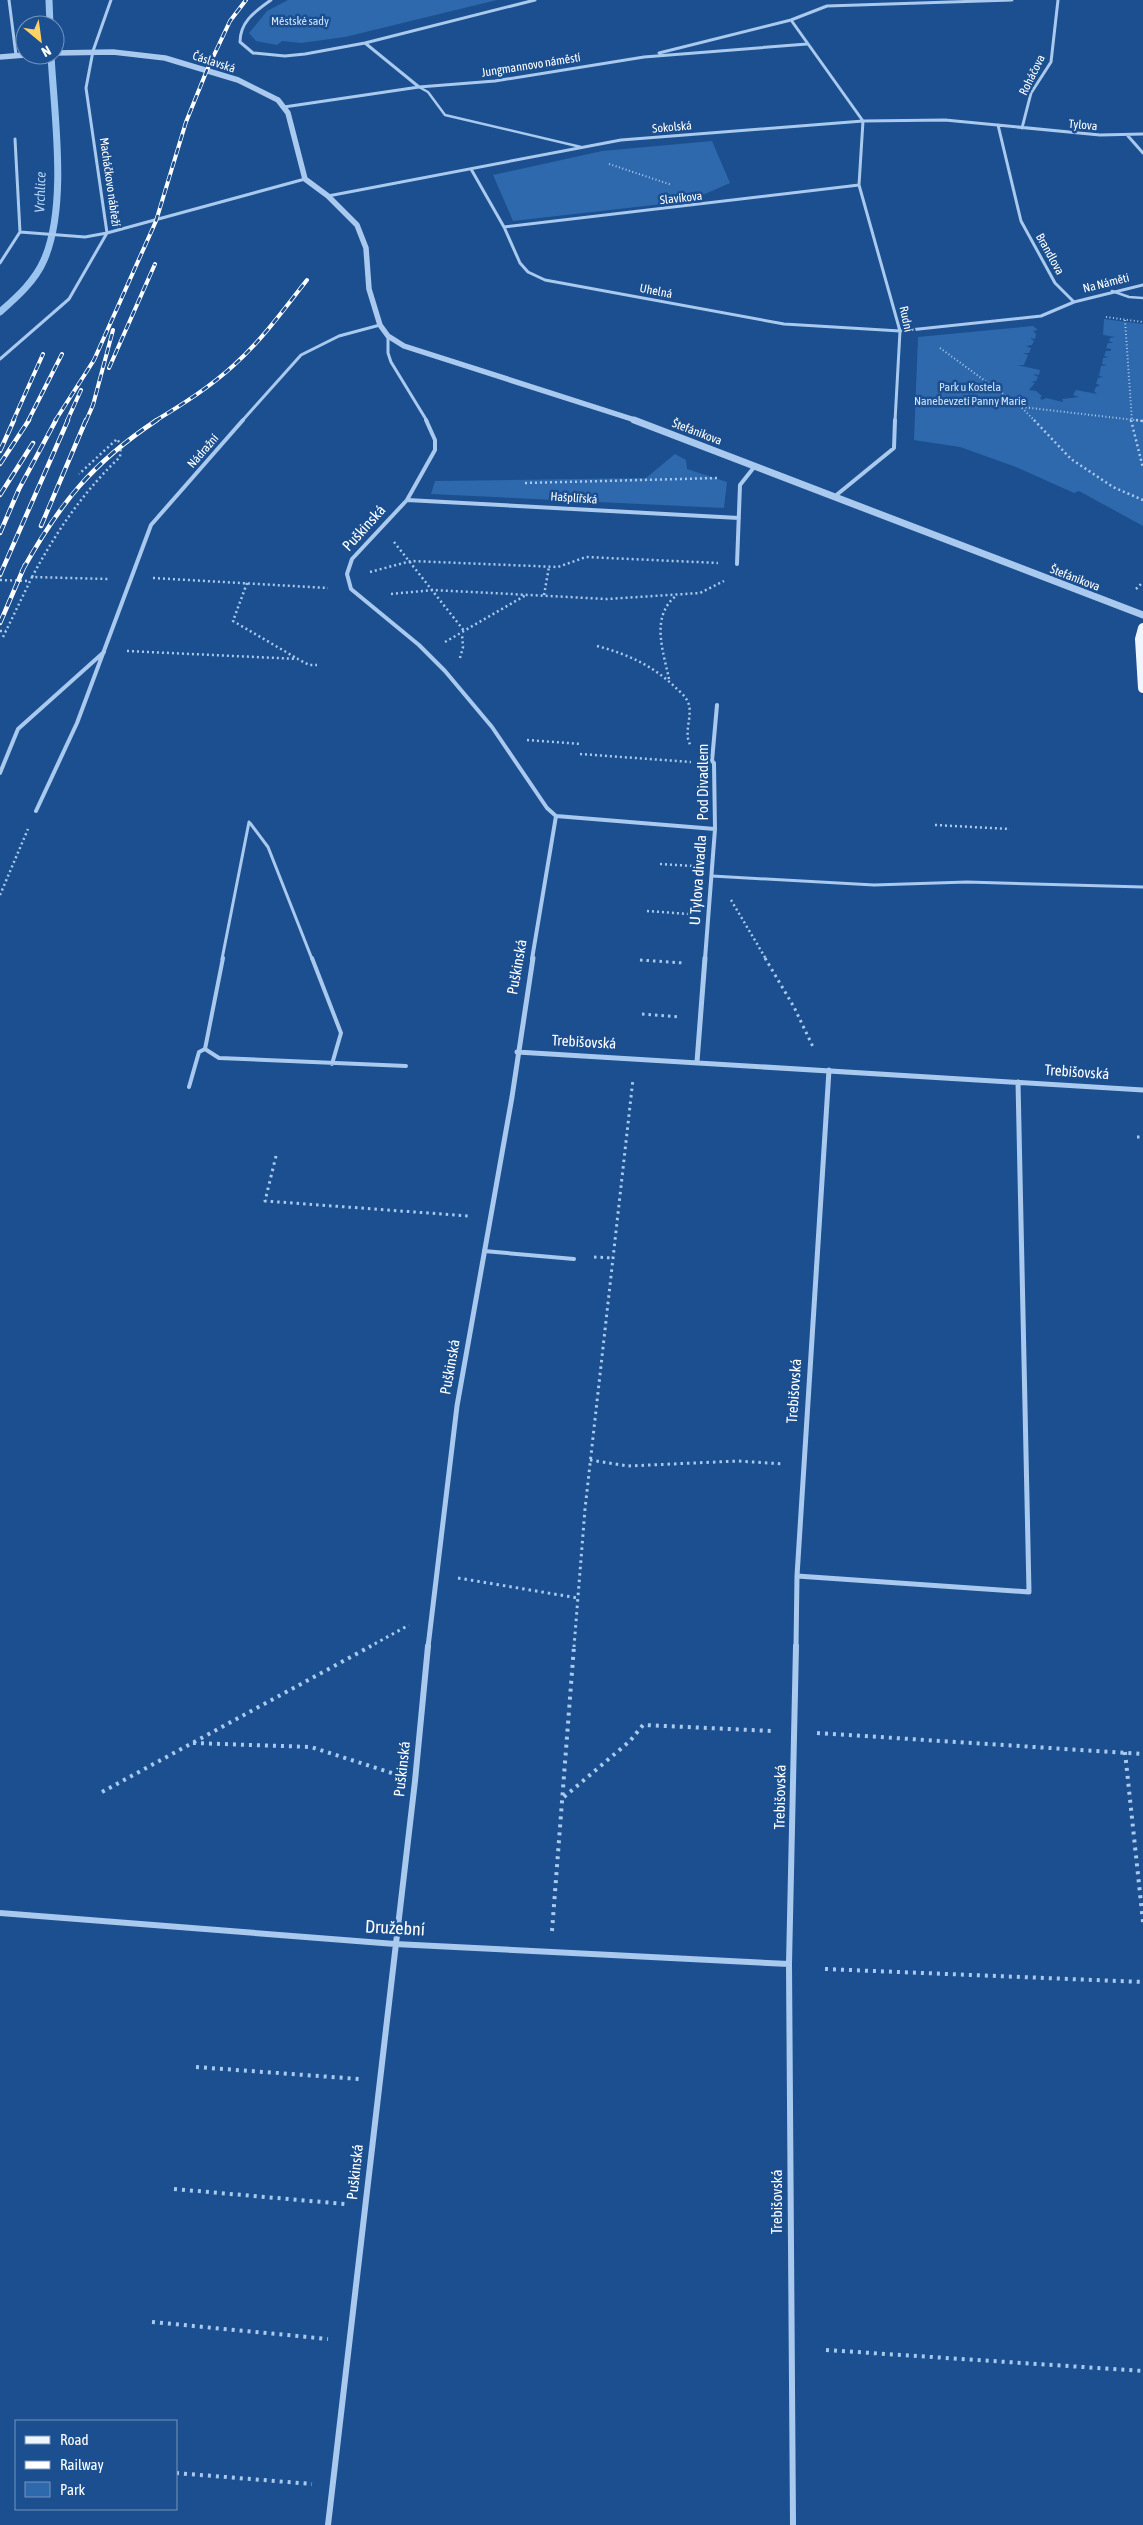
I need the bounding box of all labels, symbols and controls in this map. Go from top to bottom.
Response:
park label: Městské sady [271,14,329,28]
north arrow [15,15,65,65]
text: N [39,42,54,60]
street label: Čáslavská [191,49,237,75]
street label: Jungmannovo náměstí [480,50,582,80]
street label: Roháčova [1016,52,1048,98]
street label: Tylova [1068,117,1098,133]
street label: Sokolská [652,118,692,136]
street label: Macháčkovo nábřeží [97,137,123,228]
water label: Vrchlice [31,171,49,213]
street label: Slavíkova [659,189,703,207]
street label: Brandlova [1033,231,1067,277]
street label: Na Náměti [1081,270,1131,296]
street label: Uhelná [638,281,674,301]
street label: Rudní [896,305,916,333]
park label: Park u Kostela Nanebevzetí Panny Marie [914,380,1026,408]
street label: Štefánikova [670,416,724,448]
street label: Nádražní [185,431,222,471]
street label: Hašplířská [550,489,598,507]
street label: Puškinská [339,501,389,554]
street label: Štefánikova [1048,562,1102,594]
street label: Pod Divadlem [694,744,711,820]
street label: U Tylova divadla [686,834,709,926]
street label: Puškinská [503,938,530,996]
street label: Trebišovská [551,1031,617,1052]
street label: Trebišovská [1044,1061,1110,1082]
street label: Puškinská [436,1338,463,1396]
street label: Trebišovská [783,1358,804,1424]
street label: Puškinská [390,1740,413,1798]
street label: Trebišovská [770,1764,789,1830]
street label: Družební [365,1915,426,1940]
street label: Puškinská [343,2143,366,2201]
street label: Trebišovská [768,2170,785,2234]
legend [15,2420,178,2510]
text: Road [60,2431,89,2448]
text: Railway [60,2456,104,2473]
text: Park [60,2481,85,2498]

